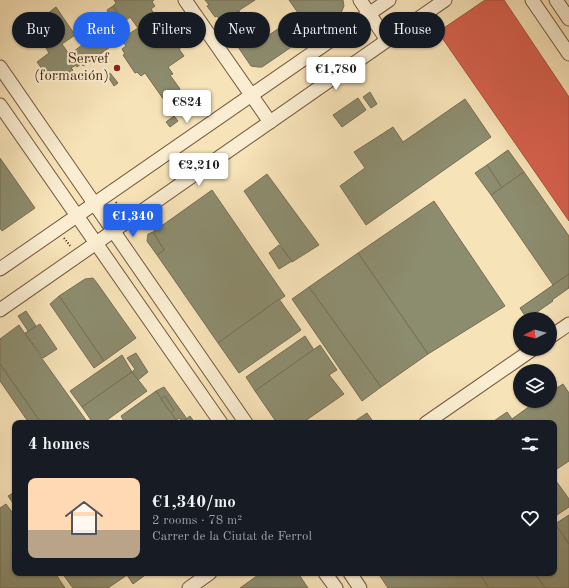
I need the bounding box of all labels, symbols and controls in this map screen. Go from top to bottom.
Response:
chip: Buy [12,12,65,48]
chip: Rent [73,12,130,48]
chip: Filters [138,12,206,48]
chip: New [214,12,270,48]
chip: Apartment [278,12,371,48]
chip: House [379,12,445,48]
place label: Servef (formación) [34,52,110,84]
pin: €1,780 [303,57,369,91]
marker: Servef (formación) [112,63,122,73]
text: €1,780 [315,63,357,76]
pin: €824 [163,90,211,124]
text: €824 [172,96,202,109]
pin: €2,210 [166,153,232,187]
text: €2,210 [178,159,220,172]
pin: €1,340 [100,204,166,238]
text: €1,340 [112,210,154,223]
north arrow [513,312,557,356]
map controls [513,312,557,408]
button: layers [513,364,557,408]
icon: filters [519,433,541,455]
text: 4 homes [28,436,90,453]
icon: home [60,494,108,542]
text: €1,340/mo [152,494,236,511]
icon: heart [519,507,541,529]
text: 2 rooms · 78 m² [152,514,242,527]
text: Carrer de la Ciutat de Ferrol [152,530,312,543]

